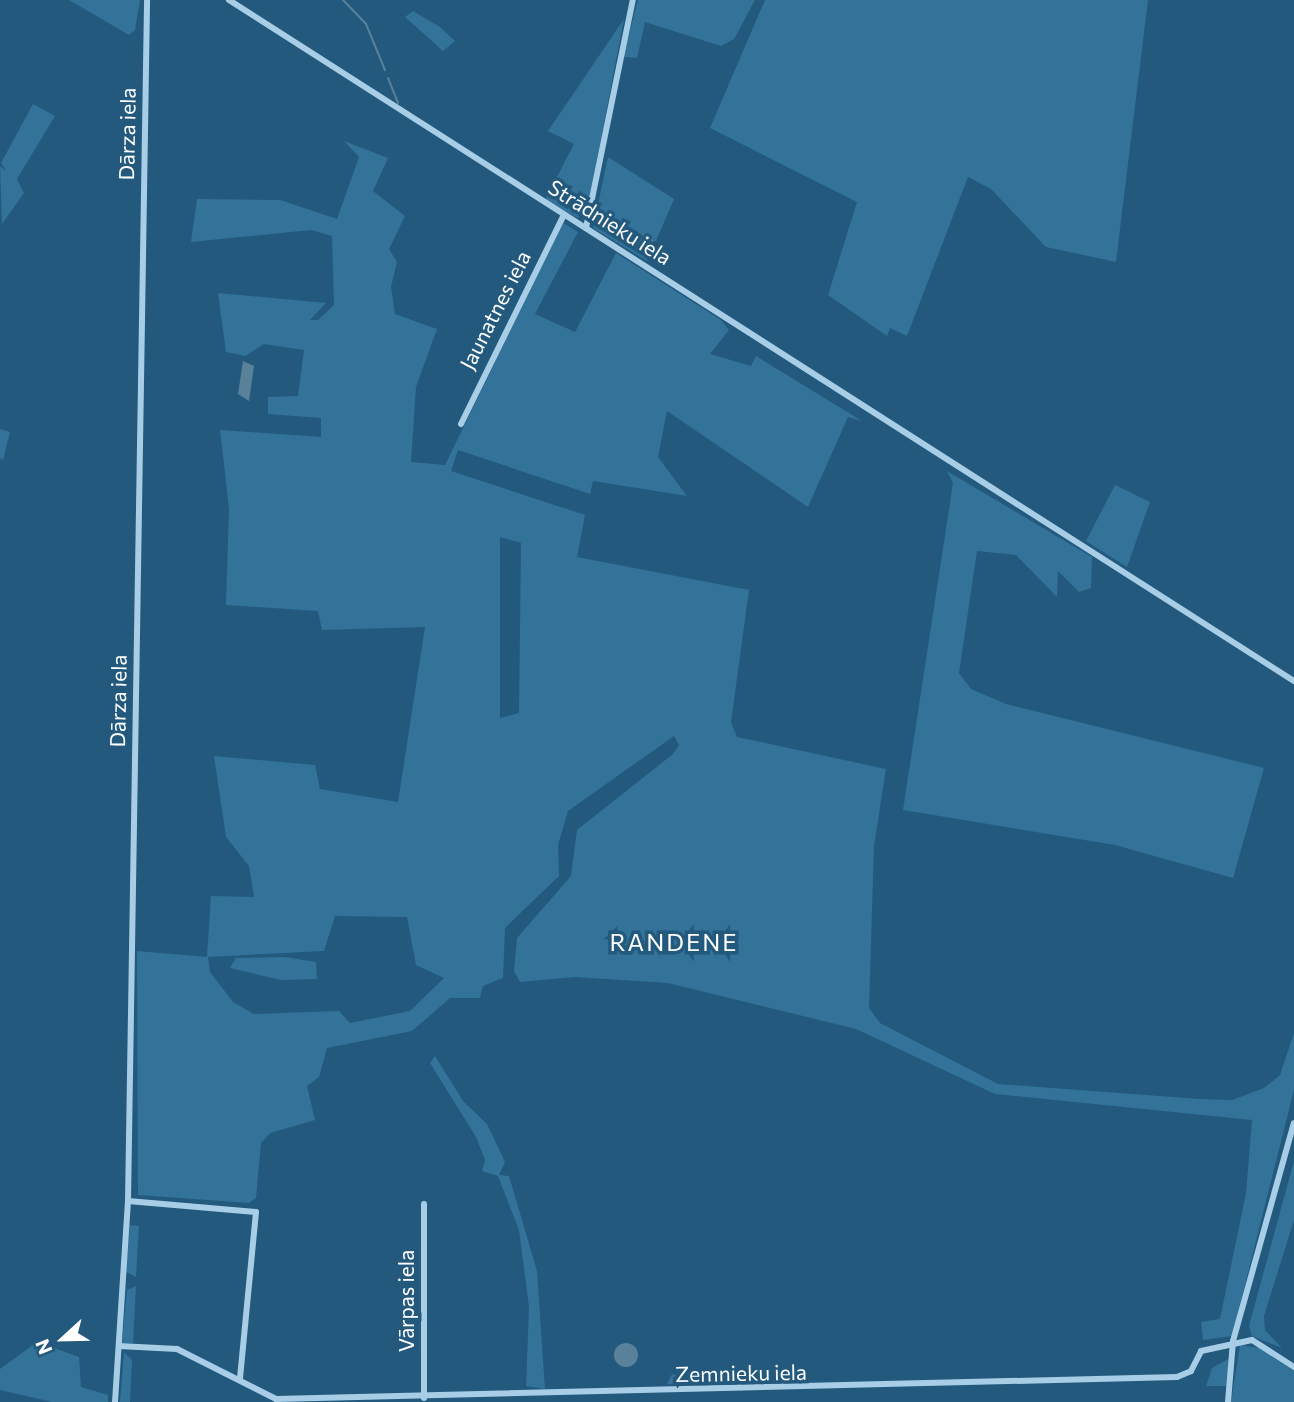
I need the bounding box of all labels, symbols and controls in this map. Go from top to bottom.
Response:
street label: Dārza iela [114,87,140,181]
street label: Strādnieku iela [544,174,676,270]
street label: Jaunatnes iela [454,246,536,374]
street label: Dārza iela [105,654,131,748]
district label: RANDENE [610,928,738,956]
street label: Vārpas iela [393,1250,419,1352]
north arrow [28,1304,98,1374]
text: N [30,1336,56,1358]
street label: Zemnieku iela [675,1359,807,1387]

